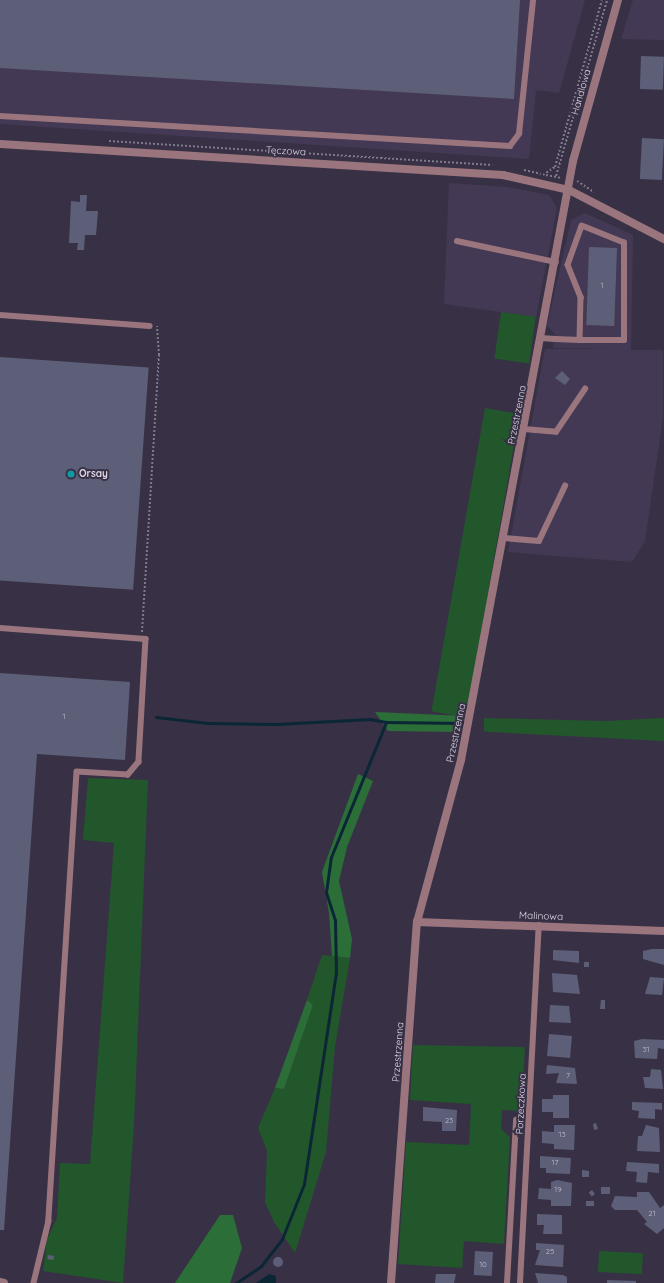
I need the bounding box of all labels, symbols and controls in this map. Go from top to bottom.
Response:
street label: Handlowa [569,68,593,116]
street label: Tęczowa [266,144,306,158]
house number: 1 [601,281,603,291]
street label: Przestrzenna [505,384,529,446]
place label: Orsay [79,468,108,480]
marker: Orsay [66,469,76,479]
street label: Przestrzenna [444,702,468,764]
house number: 1 [63,712,65,722]
street label: Malinowa [519,909,563,923]
street label: Przestrzenna [390,1022,406,1082]
house number: 31 [642,1045,650,1055]
house number: 7 [566,1071,570,1081]
street label: Porzeczkowa [513,1073,529,1135]
house number: 23 [445,1116,453,1126]
house number: 13 [558,1130,566,1140]
house number: 17 [551,1158,559,1168]
house number: 19 [554,1185,562,1195]
house number: 21 [648,1209,656,1219]
house number: 25 [546,1247,554,1257]
house number: 10 [479,1260,487,1270]

